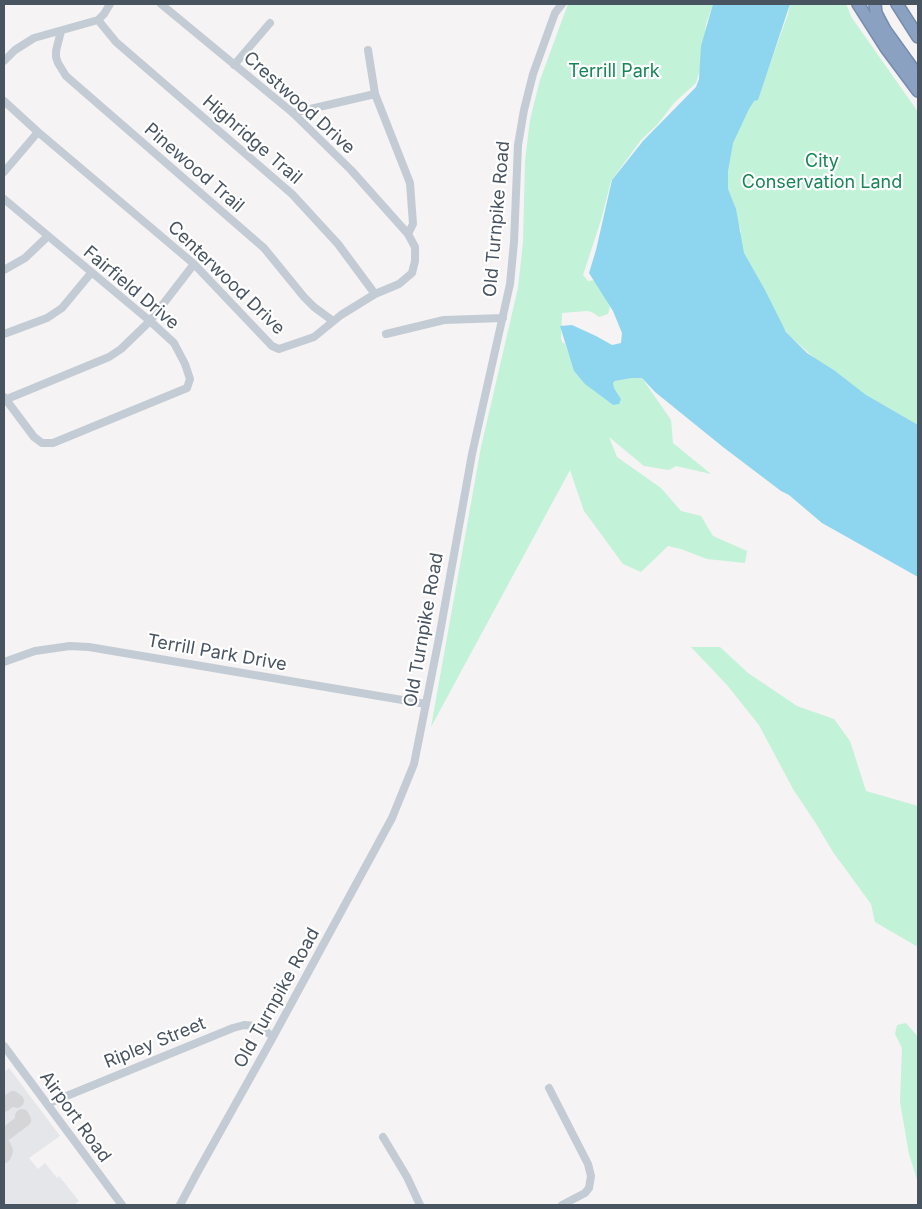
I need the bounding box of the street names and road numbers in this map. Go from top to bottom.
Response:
street label: Crestwood Drive [239,47,359,159]
street label: Highridge Trail [198,91,306,189]
street label: Pinewood Trail [140,119,248,217]
street label: Old Turnpike Road [479,140,515,298]
street label: Centerwood Drive [163,217,289,339]
street label: Fairfield Drive [79,242,183,334]
street label: Old Turnpike Road [400,551,448,709]
street label: Terrill Park Drive [146,630,288,676]
street label: Old Turnpike Road [230,924,324,1072]
street label: Ripley Street [101,1013,209,1073]
street label: Airport Road [35,1067,115,1167]

